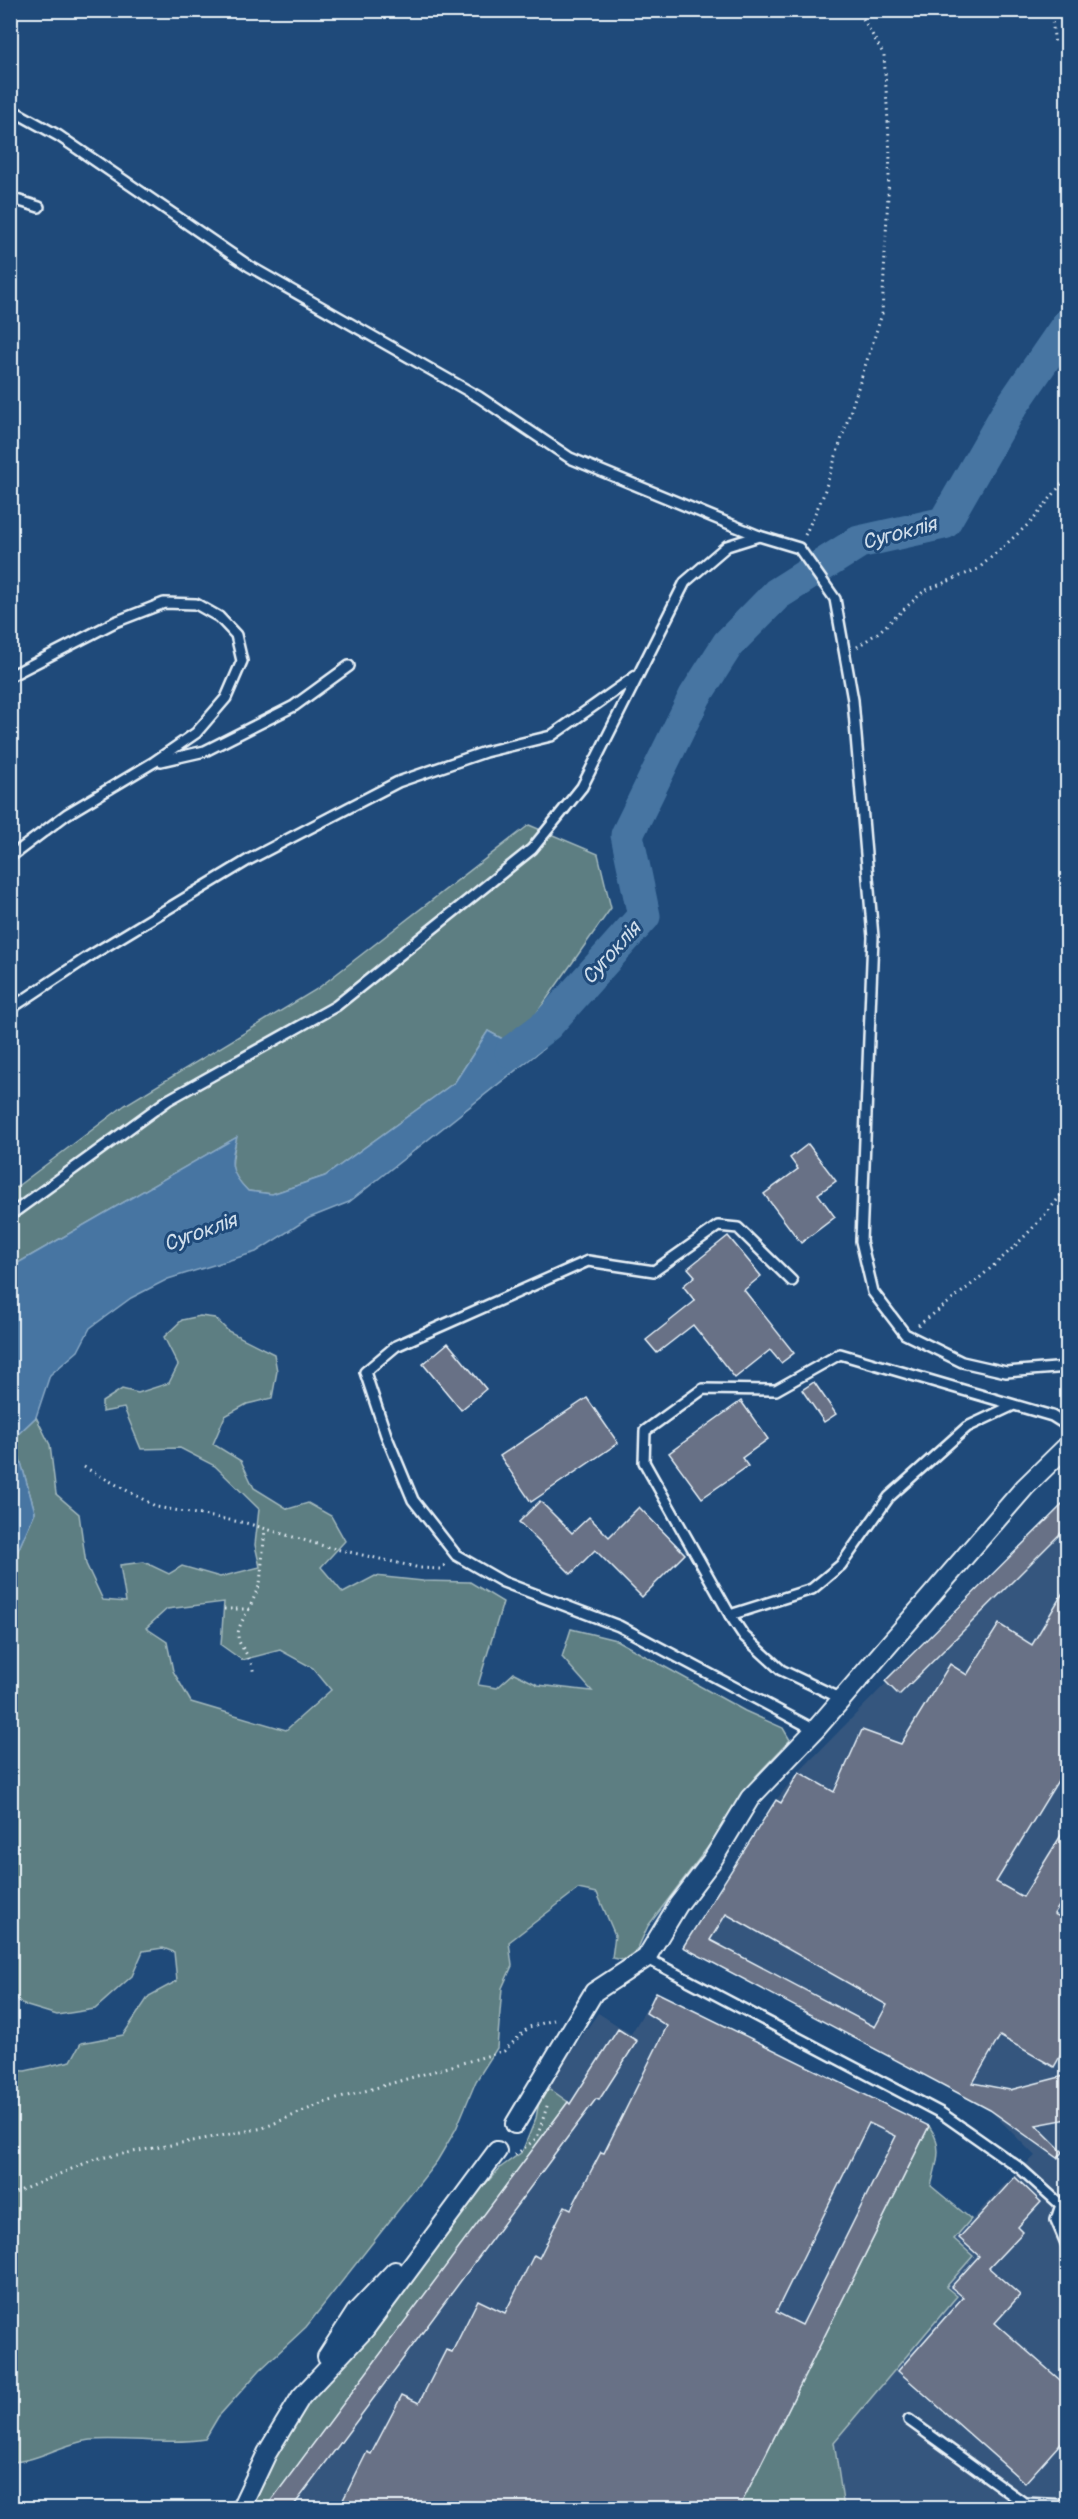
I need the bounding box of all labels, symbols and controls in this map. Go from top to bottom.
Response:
water label: Сугоклія [859,510,941,556]
water label: Сугоклія [576,915,648,991]
water label: Сугоклія [160,1206,242,1258]

